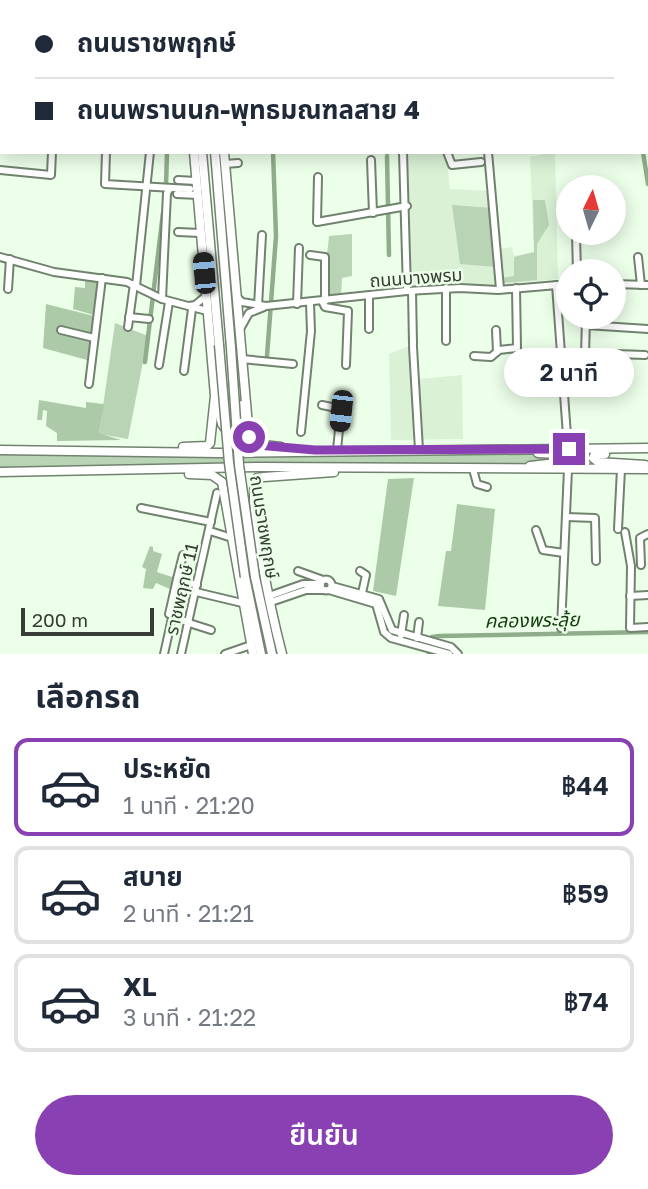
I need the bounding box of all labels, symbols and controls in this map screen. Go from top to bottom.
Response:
text: ถนนราชพฤกษ์ [77,27,236,58]
text: ถนนพรานนก-พุทธมณฑลสาย 4 [77,94,420,125]
north arrow [556,175,626,245]
map controls [556,175,626,329]
car [192,251,217,295]
button: locate [556,259,626,329]
street label: ถนนบางพรม [369,263,463,291]
callout: 2 นาที [504,348,634,396]
text: 2 นาที [540,358,598,386]
car [329,389,354,433]
route start [233,421,265,453]
route end [553,433,585,465]
street label: ถนนราชพฤกษ์ [246,473,284,580]
street label: ราชพฤกษ์ 11 [160,540,202,637]
scale bar [21,604,154,636]
water label: คลองพระลุ้ย [484,607,581,633]
text: 200 m [32,608,88,631]
text: เลือกรถ [35,677,140,715]
text: ประหยัด [123,753,211,784]
icon: car [39,756,102,819]
text: ฿44 [561,770,609,801]
text: 1 นาที · 21:20 [123,791,255,819]
text: สบาย [123,861,183,892]
icon: car [39,864,102,927]
text: ฿59 [562,878,609,909]
text: 2 นาที · 21:21 [123,899,254,927]
text: XL [123,971,157,1002]
icon: car [39,972,102,1035]
text: ฿74 [563,986,609,1017]
text: 3 นาที · 21:22 [123,1003,256,1031]
button: ยืนยัน [35,1095,613,1175]

